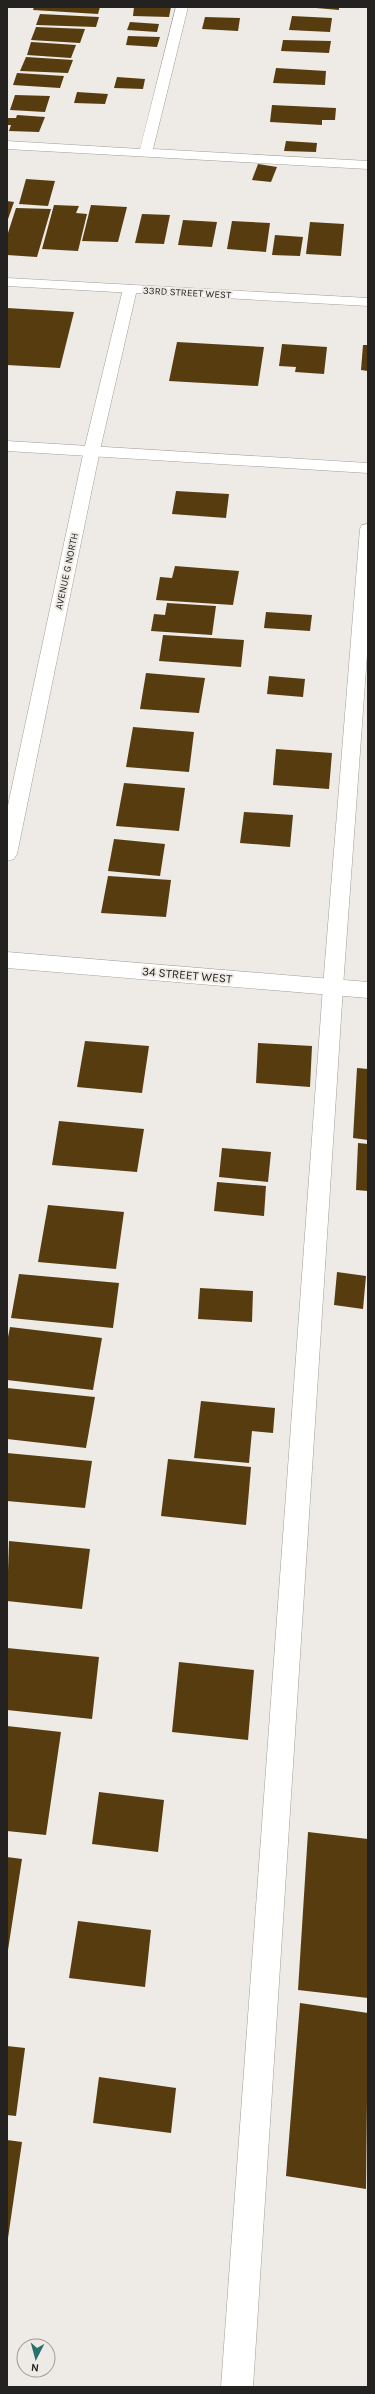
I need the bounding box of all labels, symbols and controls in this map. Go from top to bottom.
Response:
street label: 33RD STREET WEST [143,285,231,301]
street label: AVENUE G NORTH [53,532,81,611]
street label: 34 STREET WEST [141,964,233,986]
north arrow [16,2338,56,2378]
text: N [30,2361,40,2374]

